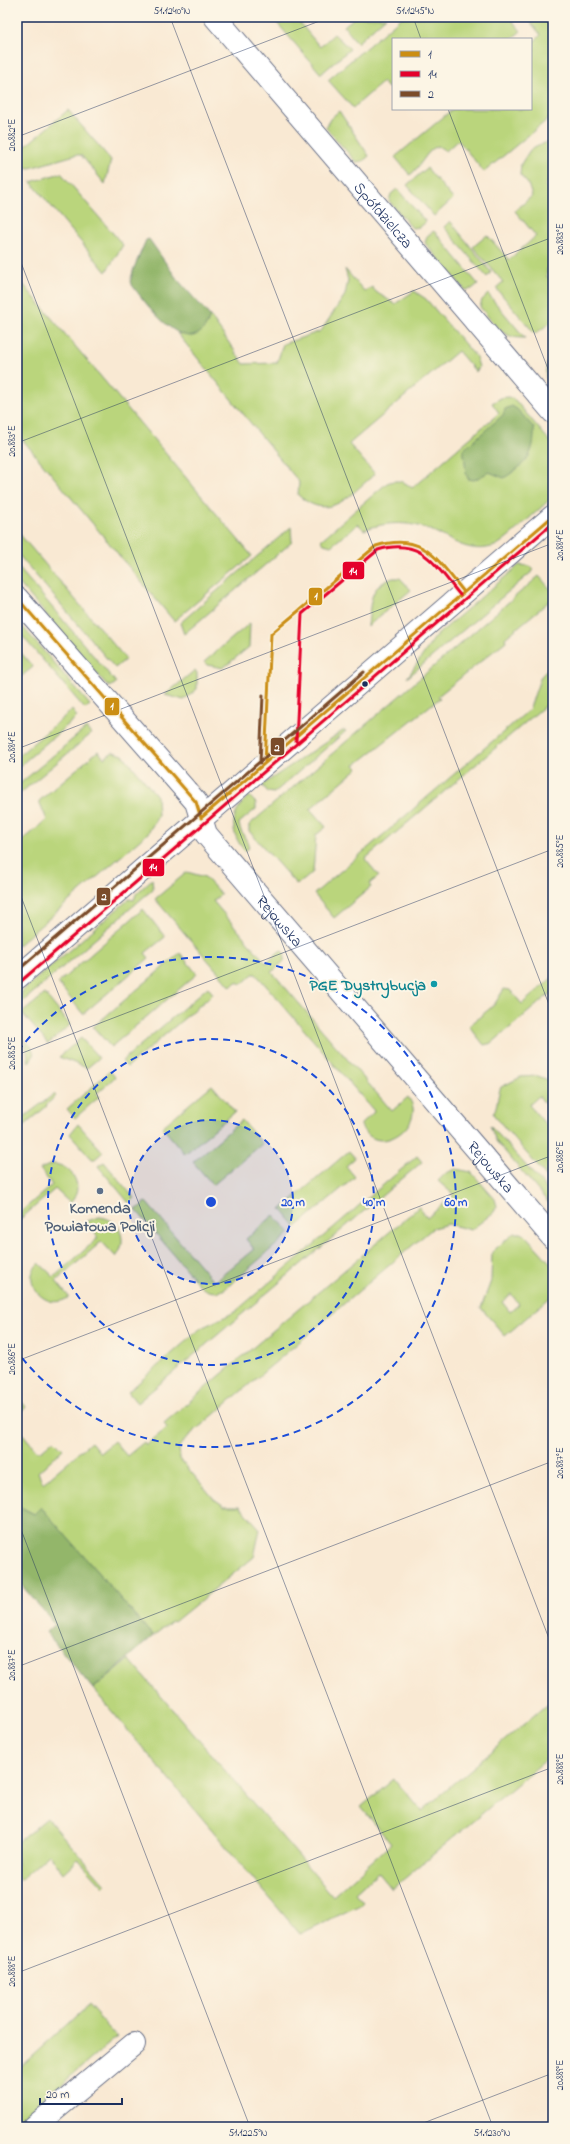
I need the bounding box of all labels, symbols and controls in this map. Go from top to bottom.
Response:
text: 51.1240°N [154,4,191,19]
text: 51.1245°N [396,4,434,19]
legend [392,38,532,110]
text: 1 [428,46,432,64]
text: 14 [428,66,437,84]
text: 2 [428,86,434,104]
text: 20.882°E [5,119,20,151]
street label: Spółdzielcza [347,177,418,255]
text: 20.883°E [553,223,568,255]
text: 20.883°E [5,425,20,457]
text: 20.884°E [553,529,568,561]
line badge: 14 [342,561,365,580]
text: 14 [349,564,357,580]
line badge: 1 [308,587,323,606]
text: 1 [314,589,318,605]
unlabelled marker [360,679,370,689]
line badge: 1 [104,697,120,716]
text: 1 [110,699,114,715]
text: 20.884°E [5,731,20,763]
line badge: 2 [270,737,285,756]
text: 2 [273,740,280,756]
text: 20.885°E [553,834,568,868]
line badge: 14 [142,858,165,877]
text: 14 [149,860,157,876]
line badge: 2 [96,887,111,906]
text: 2 [100,889,107,905]
street label: Rejowska [250,891,308,953]
place label: PGE Dystrybucja [309,974,426,999]
marker: PGE Dystrybucja [429,979,439,989]
text: 20.885°E [5,1036,20,1070]
street label: Rejowska [461,1136,519,1199]
text: 20.886°E [553,1141,568,1173]
marker: Komenda Powiatowa Policji [95,1186,105,1196]
text: 20 m [280,1194,305,1212]
text: 40 m [362,1194,386,1212]
text: 60 m [444,1194,468,1212]
centre of rings [204,1195,218,1209]
place label: Komenda Powiatowa Policji [45,1197,155,1239]
text: 20.886°E [5,1343,20,1375]
text: 20.887°E [553,1447,568,1479]
text: 20.887°E [5,1649,20,1681]
text: 20.888°E [553,1753,568,1785]
text: 20.888°E [5,1955,20,1987]
text: 20.889°E [553,2060,568,2090]
scale bar [40,2080,122,2106]
text: 20 m [46,2086,69,2104]
text: 51.1225°N [228,2126,268,2141]
text: 51.1230°N [474,2126,511,2141]

